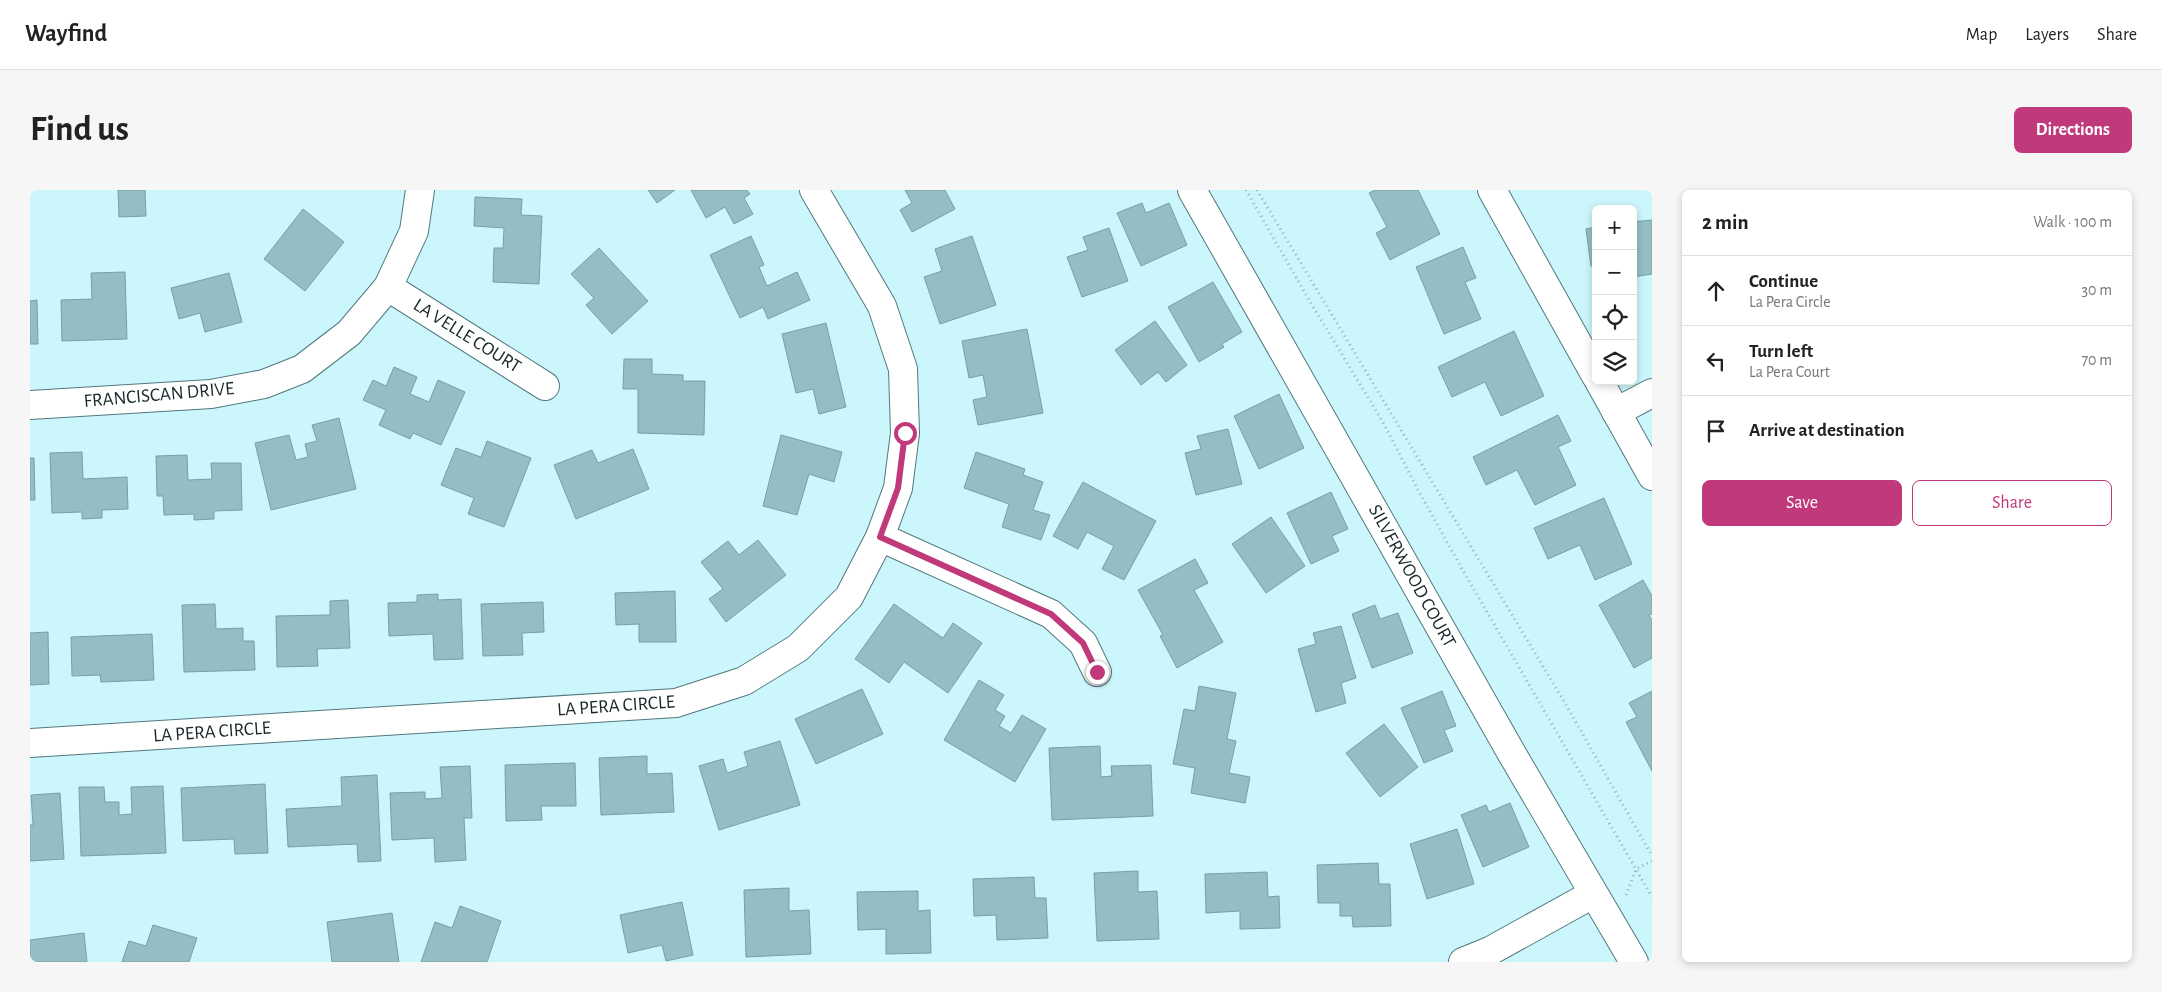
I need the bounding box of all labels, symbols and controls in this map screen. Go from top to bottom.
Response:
text: Wayfind [25,22,107,46]
text: Map [1966,26,1997,44]
text: Layers [2025,26,2069,44]
text: Share [2097,26,2137,44]
button: Directions [2014,107,2132,153]
text: Find us [30,112,129,147]
map controls [1592,205,1637,385]
button: + [1592,205,1637,250]
text: 2 min [1702,212,1749,233]
text: Walk · 100 m [2033,214,2112,230]
button: − [1592,250,1637,295]
text: Continue [1749,272,1818,291]
icon: ahead [1702,277,1730,305]
text: 30 m [2082,282,2112,298]
text: La Pera Circle [1749,294,1831,310]
street label: LA VELLE COURT [410,295,524,377]
button: locate [1592,295,1637,340]
button: layers [1592,340,1637,385]
text: Turn left [1749,342,1813,361]
icon: left [1702,347,1730,375]
text: 70 m [2081,352,2112,368]
text: La Pera Court [1749,364,1830,380]
street label: FRANCISCAN DRIVE [83,379,235,411]
icon: arrive [1702,417,1730,445]
text: Arrive at destination [1749,421,1905,440]
route start [894,422,917,445]
button: Save [1702,480,1902,526]
button: Share [1912,480,2112,526]
street label: SILVERWOOD COURT [1365,501,1459,651]
route end [1086,661,1109,684]
street label: LA PERA CIRCLE [556,692,676,720]
street label: LA PERA CIRCLE [152,718,272,746]

